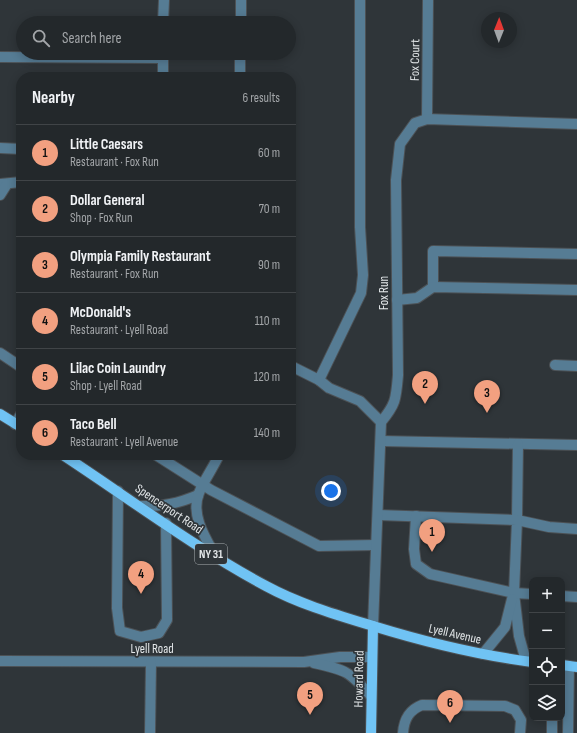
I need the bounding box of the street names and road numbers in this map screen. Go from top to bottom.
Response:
street label: Fox Court [407,39,423,81]
street label: Fox Run [376,276,392,310]
street label: Spencerport Road [132,481,206,537]
road number: NY 31 [195,544,227,564]
street label: Lyell Avenue [427,620,483,648]
street label: Lyell Road [130,641,174,657]
street label: Howard Road [351,650,367,708]

